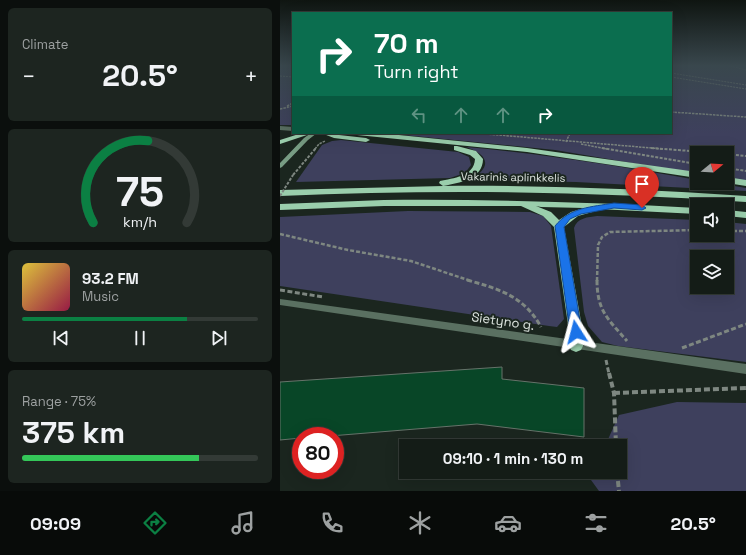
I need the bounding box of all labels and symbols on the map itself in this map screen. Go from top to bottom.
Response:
north arrow [690,146,734,190]
pin [625,167,659,208]
street label: Vakarinis aplinkkelis [461,169,566,185]
street label: Sietyno g. [470,308,536,334]
position arrow [555,311,597,353]
speed limit sign: 80 [292,427,344,479]

